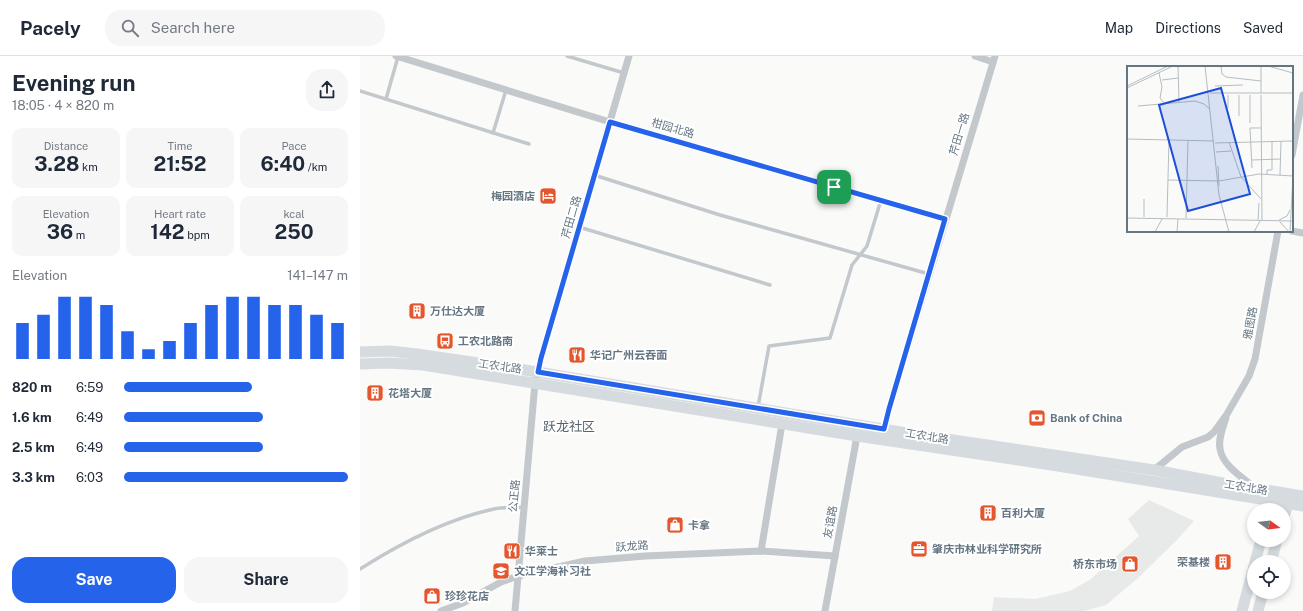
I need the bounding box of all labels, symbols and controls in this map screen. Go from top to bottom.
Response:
search box [105,10,385,46]
text: Pacely [20,17,81,39]
icon: search [119,17,141,39]
text: Search here [151,19,235,36]
text: Map [1105,20,1133,36]
text: Directions [1155,20,1221,36]
text: Saved [1243,20,1283,36]
inset map [1127,66,1293,232]
button: share [306,69,348,111]
text: Evening run [12,70,136,96]
text: 18:05 · 4 × 820 m [12,98,114,113]
street label: 芹田一路 [947,111,971,157]
street label: 柑园北路 [650,116,696,140]
text: Distance [44,140,88,152]
text: Time [167,140,193,152]
text: Pace [281,140,307,152]
text: 3.28 [34,152,79,176]
text: 21:52 [154,152,206,176]
text: 6:40 [261,152,305,176]
text: km [79,161,98,173]
text: /km [305,161,327,173]
pin [817,170,851,204]
icon: arrive [823,176,845,198]
hotel icon: 梅园酒店 [538,186,558,206]
place label: 梅园酒店 [491,190,535,202]
street label: 芹田二路 [559,194,583,240]
text: Elevation [43,208,89,220]
text: Heart rate [154,208,206,220]
text: kcal [283,208,305,220]
text: 36 [47,220,73,244]
text: 142 [150,220,185,244]
text: 250 [274,220,314,244]
text: m [73,229,85,241]
text: bpm [185,229,210,241]
text: Elevation [12,268,67,283]
text: 141–147 m [287,268,348,283]
building icon: 万仕达大厦 [407,301,427,321]
place label: 万仕达大厦 [430,305,485,317]
street label: 雅图路 [1241,306,1259,340]
bus stop icon: 工农北路南 [435,331,455,351]
place label: 工农北路南 [458,335,513,347]
restaurant icon: 华记广州云吞面 [567,345,587,365]
place label: 华记广州云吞面 [590,349,667,361]
street label: 工农北路 [477,357,523,375]
text: 820 m [12,380,52,395]
text: 6:59 [76,380,103,395]
building icon: 花塔大厦 [365,383,385,403]
place label: 花塔大厦 [388,387,432,399]
bank icon: Bank of China [1027,408,1047,428]
text: 1.6 km [12,410,52,425]
text: 6:49 [76,410,103,425]
place label: Bank of China [1050,412,1122,424]
district label: 跃龙社区 [543,419,595,434]
street label: 工农北路 [904,427,950,445]
text: 2.5 km [12,440,55,455]
text: 6:49 [76,440,103,455]
text: 3.3 km [12,470,55,485]
text: 6:03 [76,470,103,485]
street label: 工农北路 [1223,478,1269,496]
street label: 公正路 [507,479,521,513]
building icon: 百利大厦 [978,503,998,523]
north arrow [1247,503,1291,547]
map controls [1247,503,1291,599]
street label: 友谊路 [821,505,839,539]
place label: 百利大厦 [1001,507,1045,519]
shop icon: 卡拿 [665,515,685,535]
place label: 卡拿 [688,519,710,531]
street label: 跃龙路 [615,539,649,553]
office icon: 肇庆市林业科学研究所 [909,539,929,559]
restaurant icon: 华莱士 [502,541,522,561]
place label: 肇庆市林业科学研究所 [932,543,1042,555]
place label: 华莱士 [525,545,558,557]
building icon: 荣基楼 [1213,552,1233,572]
shop icon: 桥东市场 [1120,554,1140,574]
button: locate [1247,555,1291,599]
place label: 荣基楼 [1177,556,1210,568]
button: Save [12,557,176,603]
button: Share [184,557,348,603]
place label: 桥东市场 [1073,558,1117,570]
school or university icon: 文江学海补习社 [491,561,511,581]
place label: 文江学海补习社 [514,565,591,577]
shop icon: 珍珍花店 [422,586,442,606]
place label: 珍珍花店 [445,590,489,602]

